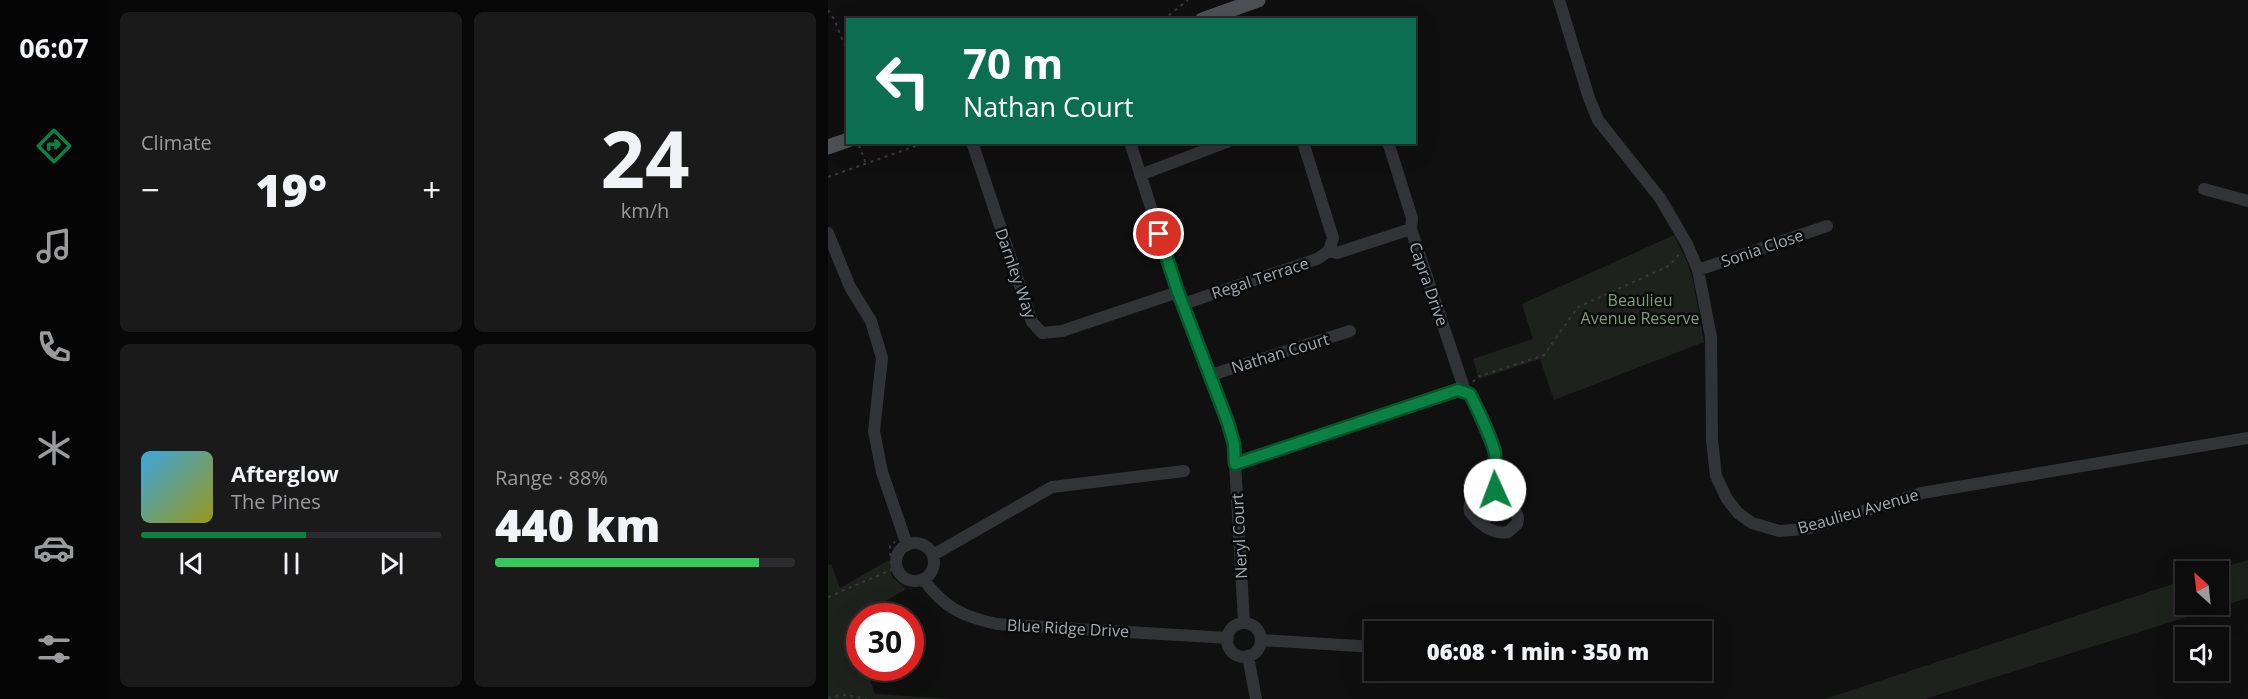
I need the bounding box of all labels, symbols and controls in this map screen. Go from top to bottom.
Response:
text: 06:07 [19,29,89,66]
text: 70 m [963,34,1063,91]
icon: left [864,42,942,120]
text: Nathan Court [963,88,1134,125]
text: 24 [600,105,690,211]
icon: directions [33,125,75,167]
text: Climate [141,129,212,156]
text: 19° [255,159,327,220]
text: − [141,167,160,212]
text: + [422,167,441,212]
text: km/h [621,197,669,224]
pin [1133,208,1184,259]
icon: arrive [1142,217,1175,250]
street label: Sonia Close [1718,224,1806,272]
icon: music [33,225,75,267]
street label: Darnley Way [990,225,1042,322]
street label: Capra Drive [1404,239,1454,329]
street label: Regal Terrace [1209,252,1311,304]
park label: Beaulieu Avenue Reserve [1581,289,1699,329]
icon: phone [33,326,75,368]
street label: Nathan Court [1228,328,1332,378]
icon: climate [33,427,75,469]
text: Afterglow [231,458,339,488]
position arrow [1463,458,1527,522]
text: Range · 88% [495,464,608,491]
street label: Beaulieu Avenue [1795,483,1921,539]
text: The Pines [231,488,321,515]
street label: Neryl Court [1226,492,1252,579]
text: 440 km [495,494,660,555]
icon: car [33,527,75,569]
icon: previous [175,547,208,580]
icon: pause [275,547,308,580]
icon: next [375,547,408,580]
north arrow [2175,561,2229,615]
map controls [2175,561,2229,681]
speed limit sign: 30 [846,603,924,681]
street label: Blue Ridge Drive [1006,614,1130,642]
button: sound [2175,627,2229,681]
icon: filters [33,628,75,670]
text: 06:08 · 1 min · 350 m [1427,636,1649,666]

